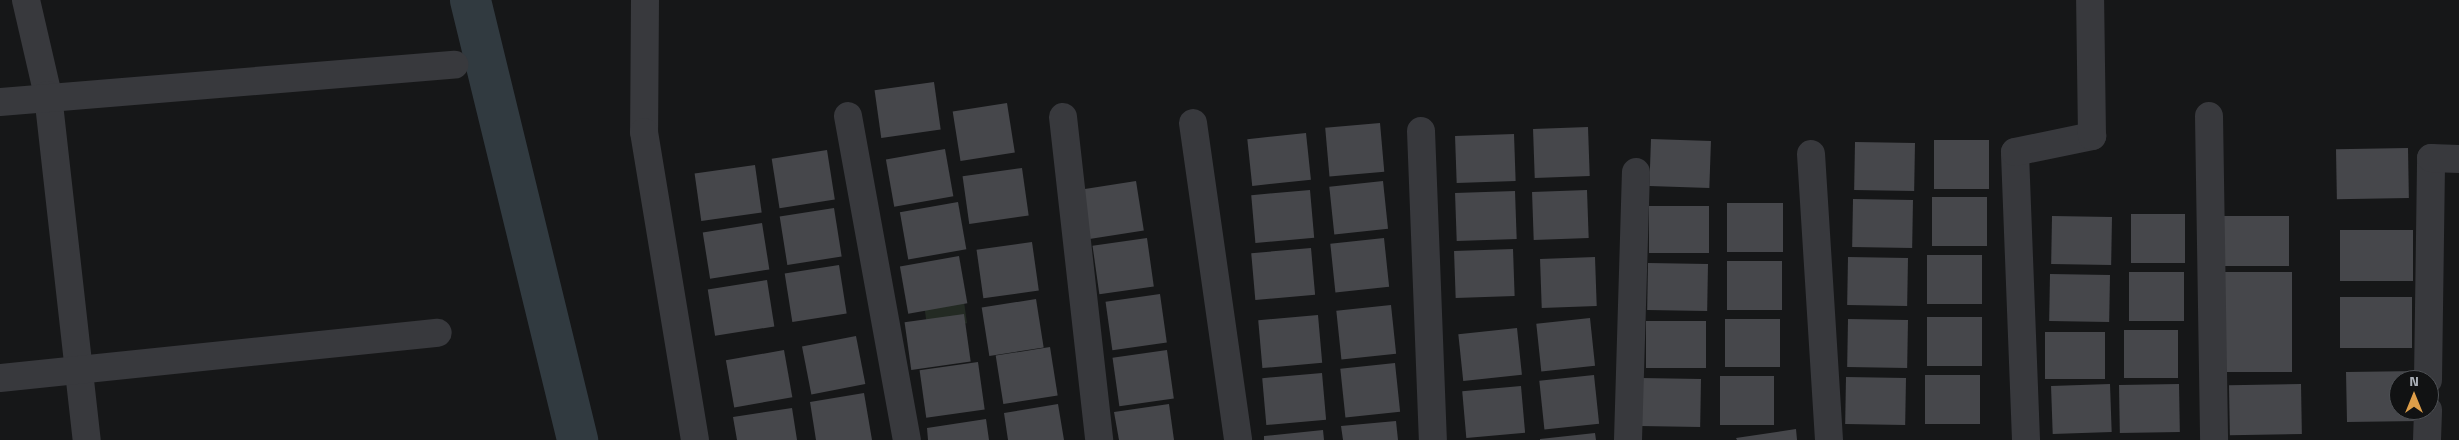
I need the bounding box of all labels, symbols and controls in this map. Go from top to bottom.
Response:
north arrow [2389,370,2439,420]
text: N [2409,370,2419,391]

